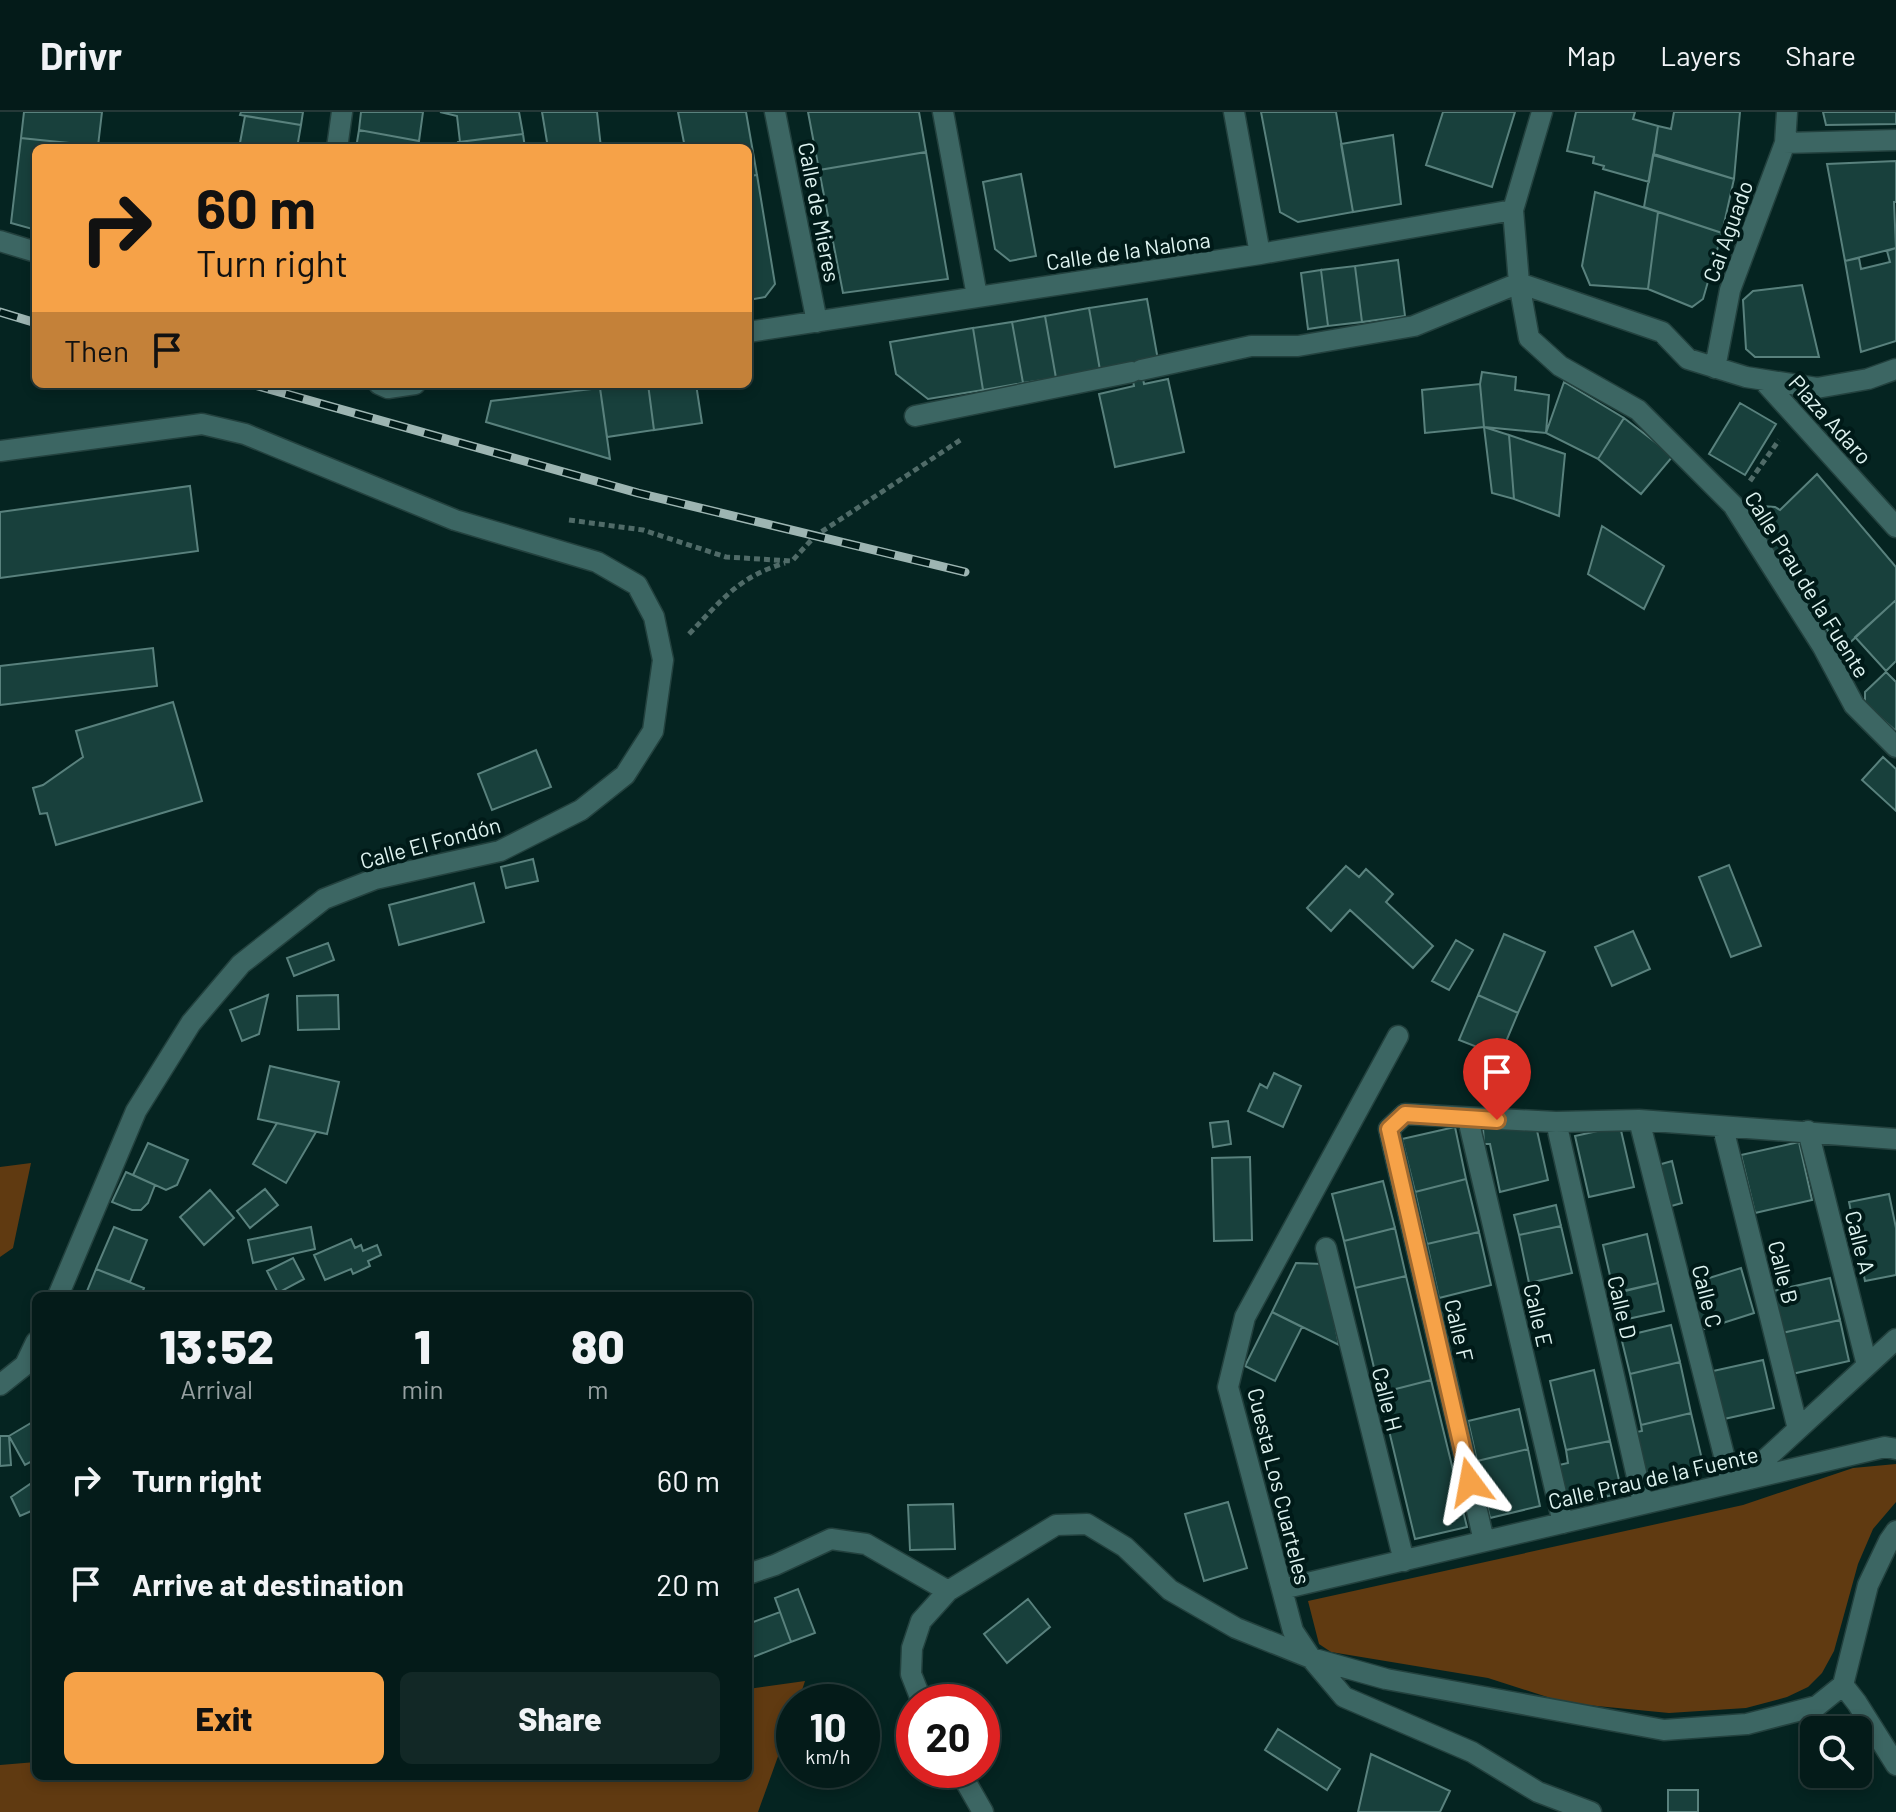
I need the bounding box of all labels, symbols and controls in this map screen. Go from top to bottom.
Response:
text: Drivr [40,32,122,78]
text: Map [1566,38,1616,72]
text: Layers [1660,38,1741,72]
text: Share [1785,38,1856,72]
street label: Calle de Mieres [794,140,846,284]
text: 60 m [196,173,316,240]
icon: right [64,176,168,280]
street label: Cai Aguado [1697,177,1757,285]
street label: Calle de la Nalona [1044,226,1212,274]
text: Turn right [196,241,348,284]
icon: arrive [145,328,189,372]
text: Then [64,332,129,368]
street label: Plaza Adaro [1784,369,1878,469]
street label: Calle Prau de la Fuente [1740,486,1876,682]
street label: Calle El Fondón [357,811,503,873]
pin [1463,1038,1531,1120]
icon: arrive [1475,1050,1519,1094]
street label: Calle A [1841,1208,1881,1276]
street label: Calle B [1764,1238,1804,1306]
street label: Calle C [1688,1262,1728,1330]
street label: Calle D [1603,1273,1643,1341]
street label: Calle E [1519,1281,1559,1349]
street label: Calle F [1440,1296,1480,1364]
text: 13:52 [159,1316,274,1374]
text: 1 [414,1316,431,1374]
text: 80 [571,1316,625,1374]
street label: Calle H [1368,1364,1408,1434]
text: Arrival [180,1373,253,1404]
text: min [401,1373,444,1404]
text: m [587,1373,609,1404]
street label: Cuesta Los Cuarteles [1243,1385,1317,1587]
position arrow [1428,1440,1512,1524]
street label: Calle Prau de la Fuente [1545,1440,1761,1514]
icon: right [64,1458,108,1502]
text: Turn right [132,1462,262,1498]
text: 60 m [657,1462,720,1498]
icon: arrive [64,1562,108,1606]
text: Arrive at destination [132,1566,404,1602]
text: 20 m [656,1566,720,1602]
button: Exit [64,1672,384,1764]
button: Share [400,1672,720,1764]
speed limit sign: 20 [896,1684,1000,1788]
text: 10 [810,1702,846,1750]
map controls [1800,1716,1872,1788]
button: search [1800,1716,1872,1788]
text: km/h [805,1744,851,1768]

